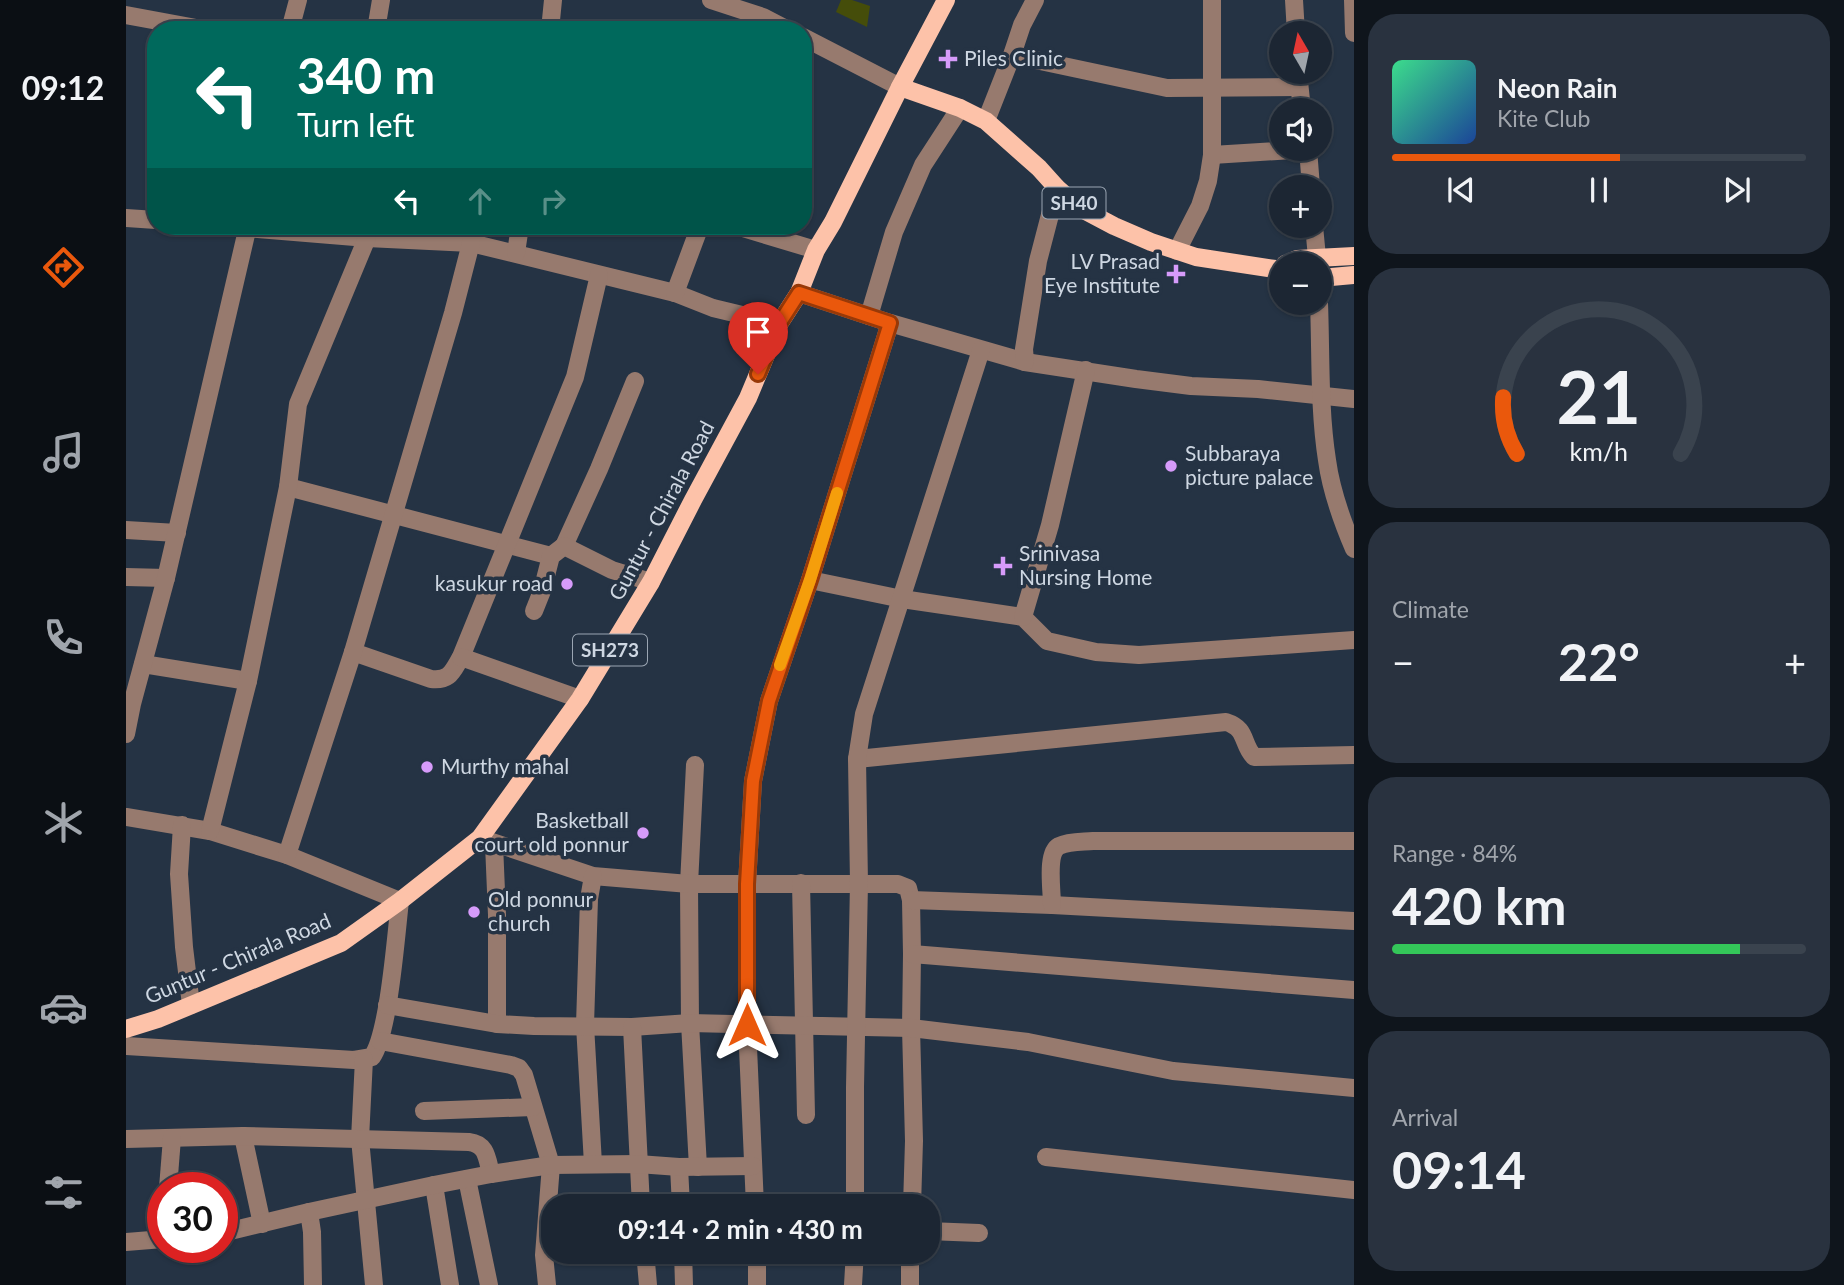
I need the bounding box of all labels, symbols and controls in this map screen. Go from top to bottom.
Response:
north arrow [1269,21,1332,84]
map controls [1269,21,1332,315]
place label: Piles Clinic [964,45,1063,70]
text: 340 m [297,46,435,104]
icon: left [182,49,273,140]
marker: Piles Clinic [938,49,958,69]
text: 09:12 [22,68,104,107]
text: Neon Rain [1497,72,1617,104]
button: sound [1269,98,1332,161]
text: Kite Club [1497,104,1590,132]
text: Turn left [297,105,414,144]
icon: previous [1442,171,1480,209]
icon: pause [1580,171,1618,209]
icon: next [1718,171,1756,209]
button: + [1269,175,1332,238]
icon: left [388,182,426,220]
icon: ahead [461,182,499,220]
icon: right [534,182,572,220]
road number: SH40 [1042,188,1105,218]
icon: directions [39,243,88,292]
place label: LV Prasad Eye Institute [1044,248,1160,297]
button: − [1269,252,1332,315]
marker: LV Prasad Eye Institute [1166,264,1186,284]
pin [728,302,788,374]
icon: arrive [739,313,777,351]
text: 21 [1557,353,1641,441]
street label: Guntur - Chirala Road [603,416,719,604]
icon: music [39,428,88,477]
text: km/h [1570,436,1628,466]
place label: Subbaraya picture palace [1185,440,1313,489]
marker: Subbaraya picture palace [1163,458,1179,474]
place label: Srinivasa Nursing Home [1019,540,1152,589]
marker: Srinivasa Nursing Home [993,556,1013,576]
place label: kasukur road [435,570,553,595]
marker: kasukur road [559,576,575,592]
text: Climate [1392,595,1469,623]
icon: phone [39,613,88,662]
text: 22° [1558,630,1640,692]
road number: SH273 [573,635,647,666]
text: − [1392,639,1414,685]
text: + [1784,639,1806,685]
place label: Murthy mahal [441,753,569,778]
marker: Murthy mahal [419,759,435,775]
icon: climate [39,798,88,847]
place label: Basketball court old ponnur [475,807,629,856]
marker: Basketball court old ponnur [635,825,651,841]
text: Range · 84% [1392,839,1517,867]
text: 420 km [1392,874,1566,936]
place label: Old ponnur church [488,886,594,935]
marker: Old ponnur church [466,904,482,920]
street label: Guntur - Chirala Road [141,907,334,1008]
icon: car [39,983,88,1032]
position arrow [710,988,784,1062]
text: Arrival [1392,1103,1458,1131]
text: 09:14 [1392,1138,1526,1200]
icon: filters [39,1168,88,1217]
speed limit sign: 30 [147,1172,238,1263]
text: 09:14 · 2 min · 430 m [618,1213,863,1245]

